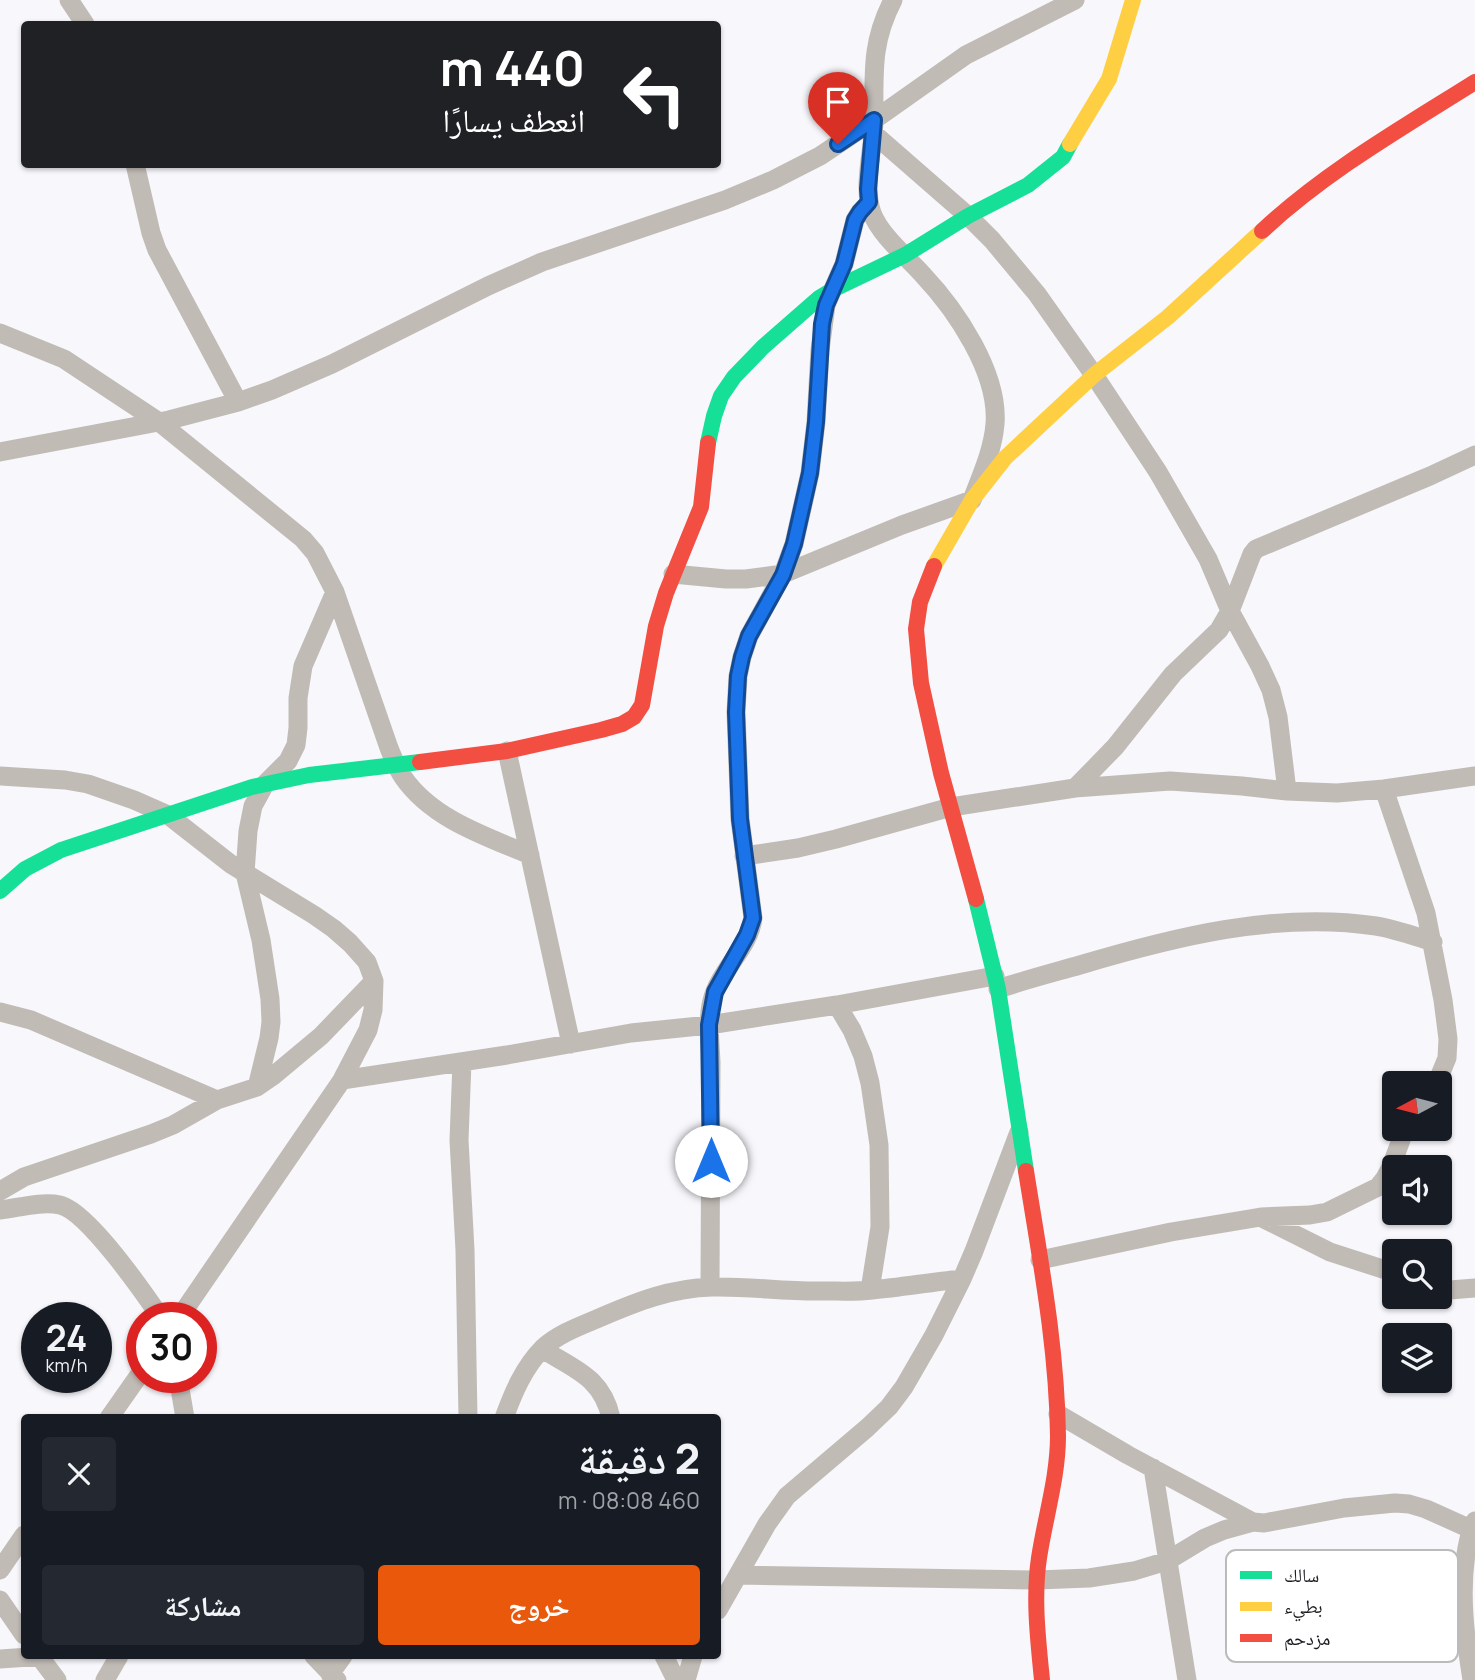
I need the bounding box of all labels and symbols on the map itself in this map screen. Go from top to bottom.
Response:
pin [808,72,868,144]
north arrow [1382,1071,1452,1141]
position arrow [674,1124,748,1198]
speed limit sign: 30 [126,1302,217,1393]
legend [1226,1550,1458,1662]
text: سالك [1284,1562,1319,1588]
text: بطيء [1284,1593,1323,1622]
text: مزدحم [1284,1625,1330,1651]

